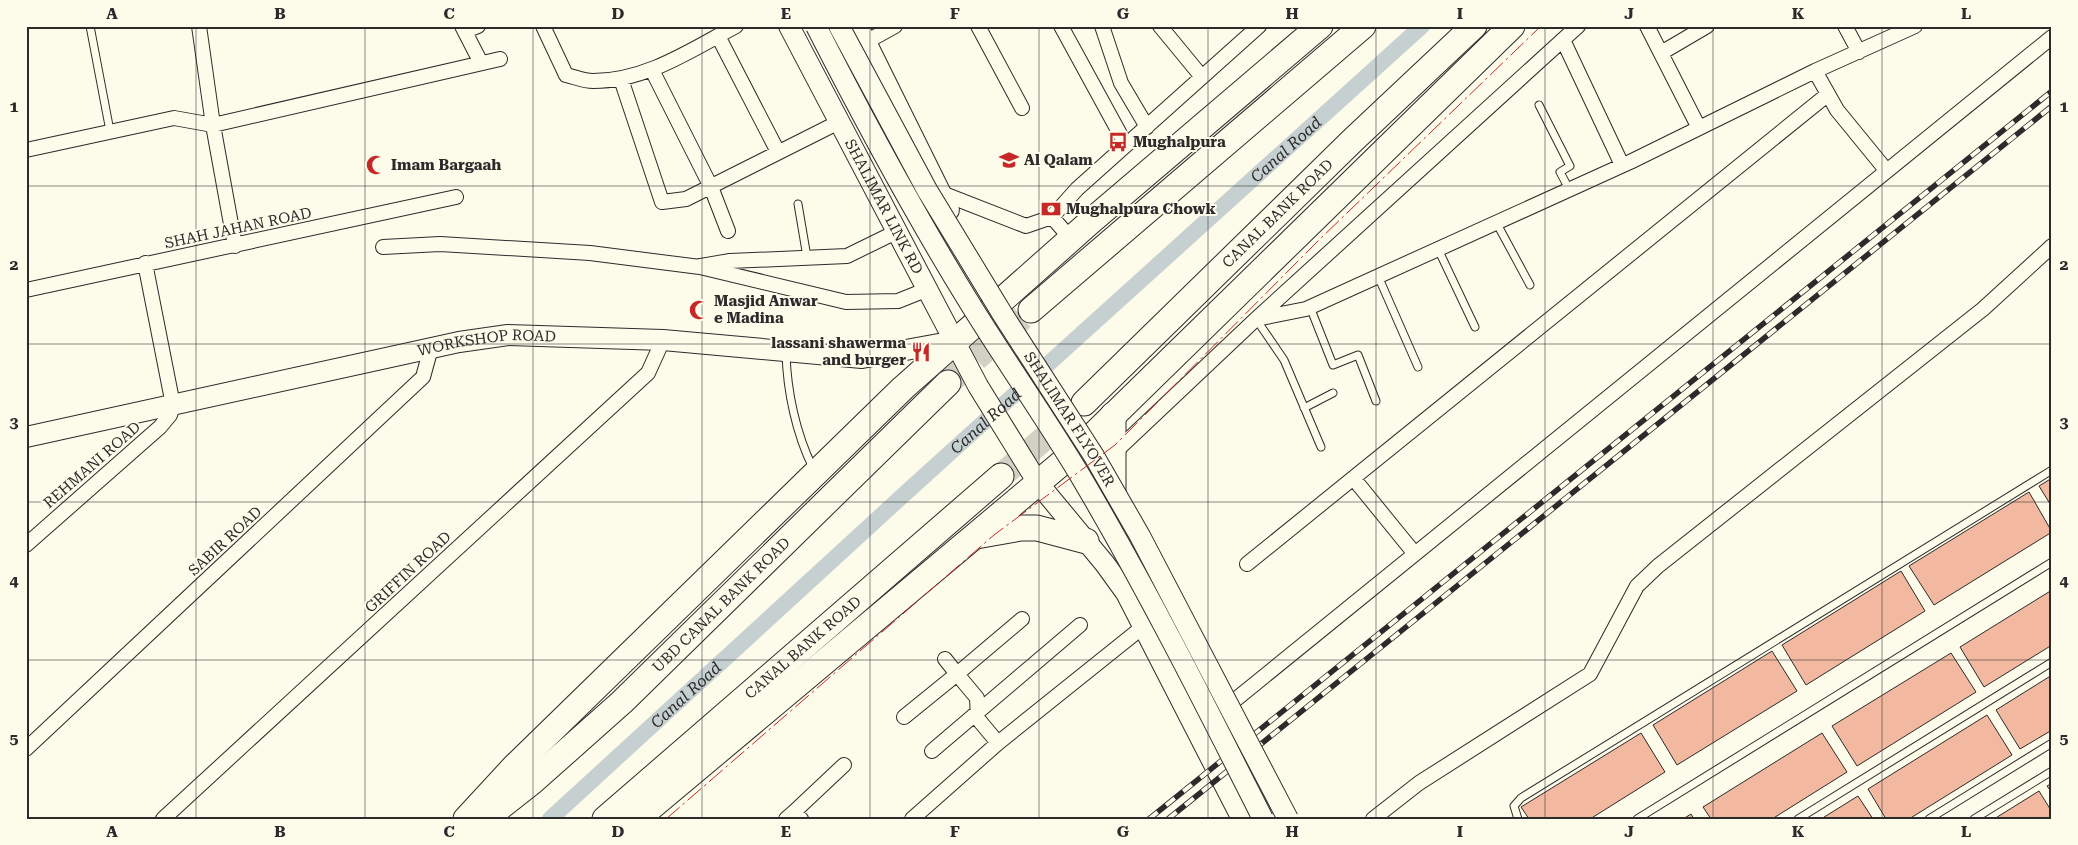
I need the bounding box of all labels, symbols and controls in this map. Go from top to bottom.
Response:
text: A [106,4,118,23]
text: B [274,4,286,23]
text: C [443,4,455,23]
text: D [612,4,625,23]
text: E [781,4,791,23]
text: F [950,4,960,23]
text: G [1117,4,1130,23]
text: H [1285,4,1299,23]
text: I [1457,4,1463,23]
text: J [1624,4,1634,23]
text: K [1792,4,1805,23]
text: L [1961,4,1971,23]
text: 1 [10,97,19,116]
text: 1 [2060,97,2069,116]
water label: Canal Road [1247,113,1325,186]
bus stop icon: Mughalpura [1107,131,1129,153]
place label: Mughalpura [1133,133,1226,151]
street label: SHALIMAR LINK RD [841,136,927,277]
school or university icon: Al Qalam [998,149,1020,171]
place label: Al Qalam [1024,151,1093,169]
mosque icon: Imam Bargaah [365,154,387,176]
street label: CANAL BANK ROAD [1219,155,1337,272]
place label: Imam Bargaah [391,156,501,174]
bank icon: Mughalpura Chowk [1040,198,1062,220]
place label: Mughalpura Chowk [1066,200,1216,218]
street label: SHAH JAHAN ROAD [163,204,313,252]
text: 2 [10,255,19,274]
text: 2 [2060,255,2069,274]
place label: Masjid Anwar e Madina [714,292,818,327]
mosque icon: Masjid Anwar e Madina [688,299,710,321]
street label: WORKSHOP ROAD [416,326,556,360]
place label: lassani shawerma and burger [771,334,906,369]
restaurant icon: lassani shawerma and burger [910,341,932,363]
street label: SHALIMAR FLYOVER [1020,349,1119,490]
water label: Canal Road [946,384,1025,458]
text: 3 [10,413,19,432]
text: 3 [2060,413,2069,432]
street label: REHMANI ROAD [40,418,144,512]
street label: SABIR ROAD [185,502,265,580]
street label: GRIFFIN ROAD [361,528,455,616]
street label: UBD CANAL BANK ROAD [649,534,794,676]
text: 4 [10,571,19,590]
text: 4 [2060,571,2069,590]
street label: CANAL BANK ROAD [741,592,865,703]
water label: Canal Road [647,658,725,732]
text: 5 [10,729,19,748]
text: 5 [2060,729,2069,748]
text: A [106,822,118,841]
text: B [274,822,286,841]
text: C [443,822,455,841]
text: D [612,822,625,841]
text: E [781,822,791,841]
text: F [950,822,960,841]
text: G [1117,822,1130,841]
text: H [1285,822,1299,841]
text: I [1457,822,1463,841]
text: J [1624,822,1634,841]
text: K [1792,822,1805,841]
text: L [1961,822,1971,841]

